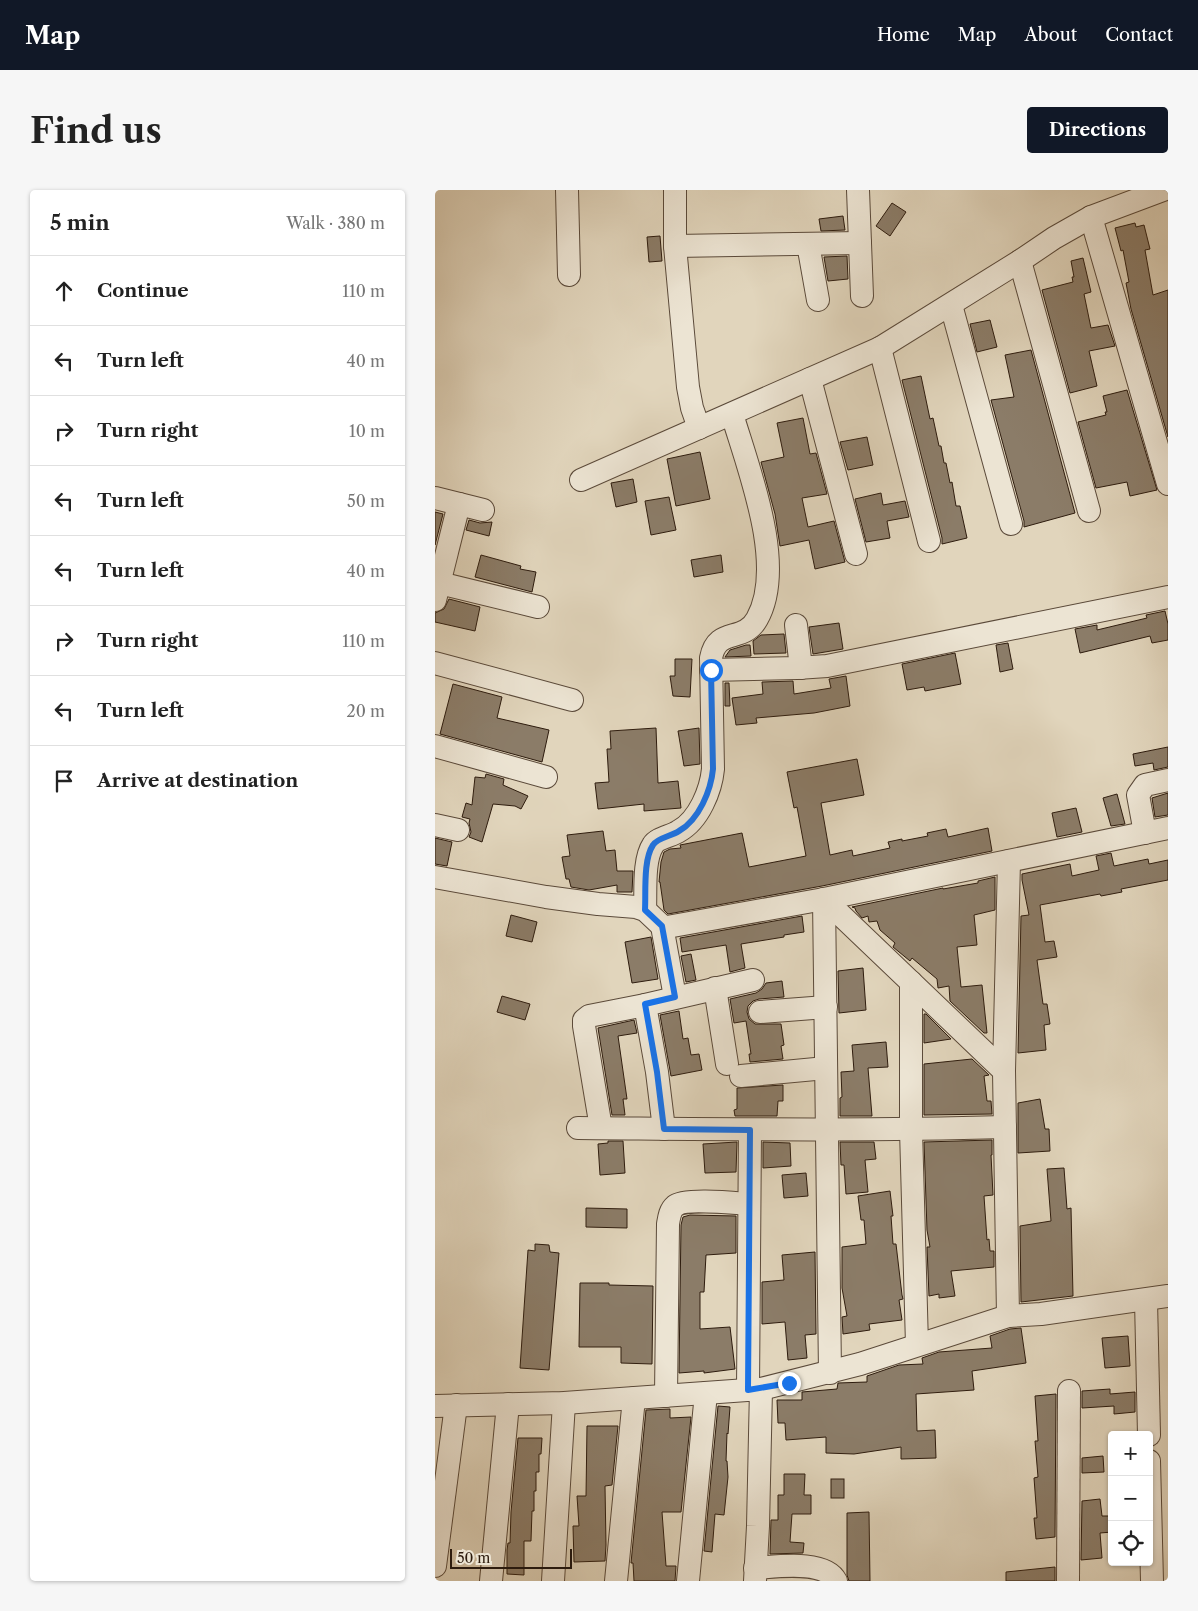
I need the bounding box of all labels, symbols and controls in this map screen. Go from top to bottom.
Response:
text: Map [25,21,80,50]
text: Home [877,24,930,46]
text: Map [958,24,996,46]
text: About [1024,24,1077,46]
text: Contact [1105,24,1173,46]
button: Directions [1027,107,1168,153]
text: Find us [30,109,162,152]
text: 5 min [50,210,110,235]
text: Walk · 380 m [286,213,385,233]
icon: ahead [50,277,78,305]
text: Continue [97,279,189,302]
text: 110 m [342,281,385,301]
icon: left [50,347,78,375]
text: Turn left [97,349,184,372]
text: 40 m [346,351,385,371]
icon: right [50,417,78,445]
text: Turn right [97,419,198,442]
text: 10 m [349,421,385,441]
icon: left [50,487,78,515]
text: Turn left [97,489,184,512]
text: 50 m [347,491,385,511]
icon: left [50,557,78,585]
text: Turn left [97,559,184,582]
text: 40 m [346,561,385,581]
icon: right [50,627,78,655]
text: Turn right [97,629,198,652]
text: 110 m [342,631,385,651]
route start [700,659,723,682]
icon: left [50,697,78,725]
text: Turn left [97,699,184,722]
text: 20 m [346,701,385,721]
icon: arrive [50,767,78,795]
text: Arrive at destination [97,769,298,792]
route end [778,1372,801,1395]
map controls [1108,1431,1153,1566]
button: + [1108,1431,1153,1476]
button: − [1108,1476,1153,1521]
button: locate [1108,1521,1153,1566]
scale bar [450,1546,573,1569]
text: 50 m [457,1549,490,1567]

